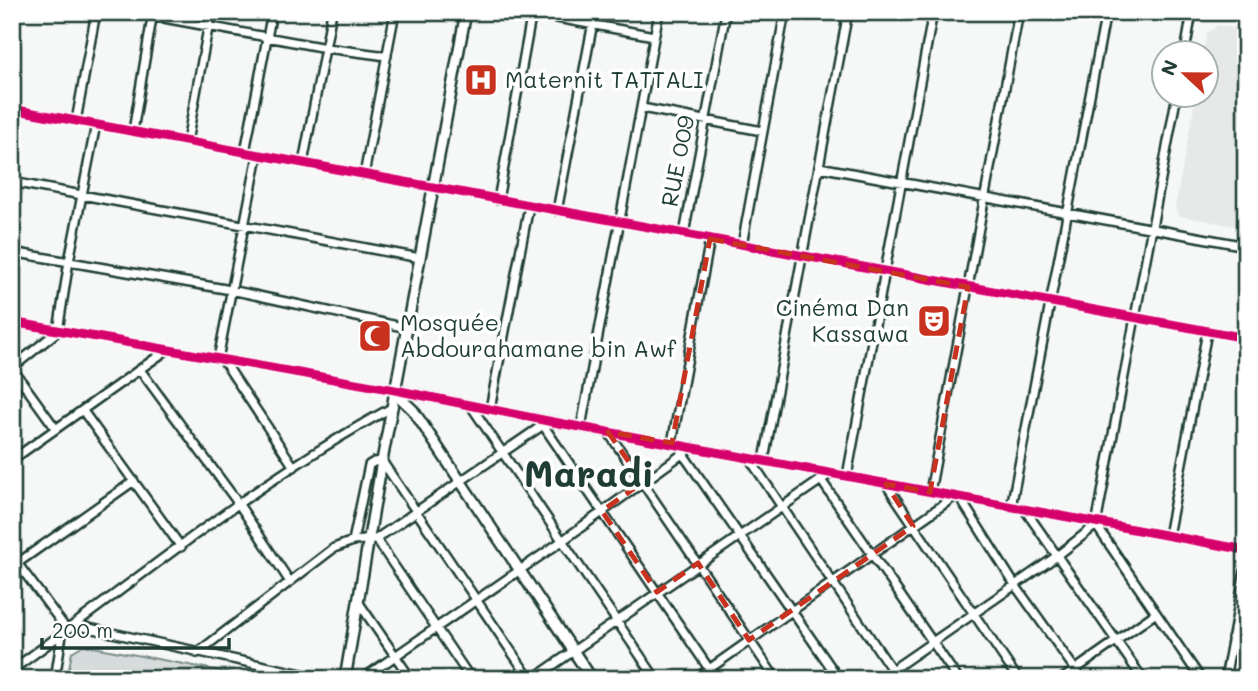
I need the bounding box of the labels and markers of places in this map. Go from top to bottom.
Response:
hospital icon: Maternit TATTALI [462,61,500,99]
place label: Maternit TATTALI [505,64,703,94]
place label: Cinéma Dan Kassawa [776,292,909,348]
theatre icon: Cinéma Dan Kassawa [915,302,953,340]
place label: Mosquée Abdourahamane bin Awf [400,307,677,363]
mosque icon: Mosquée Abdourahamane bin Awf [356,317,394,355]

